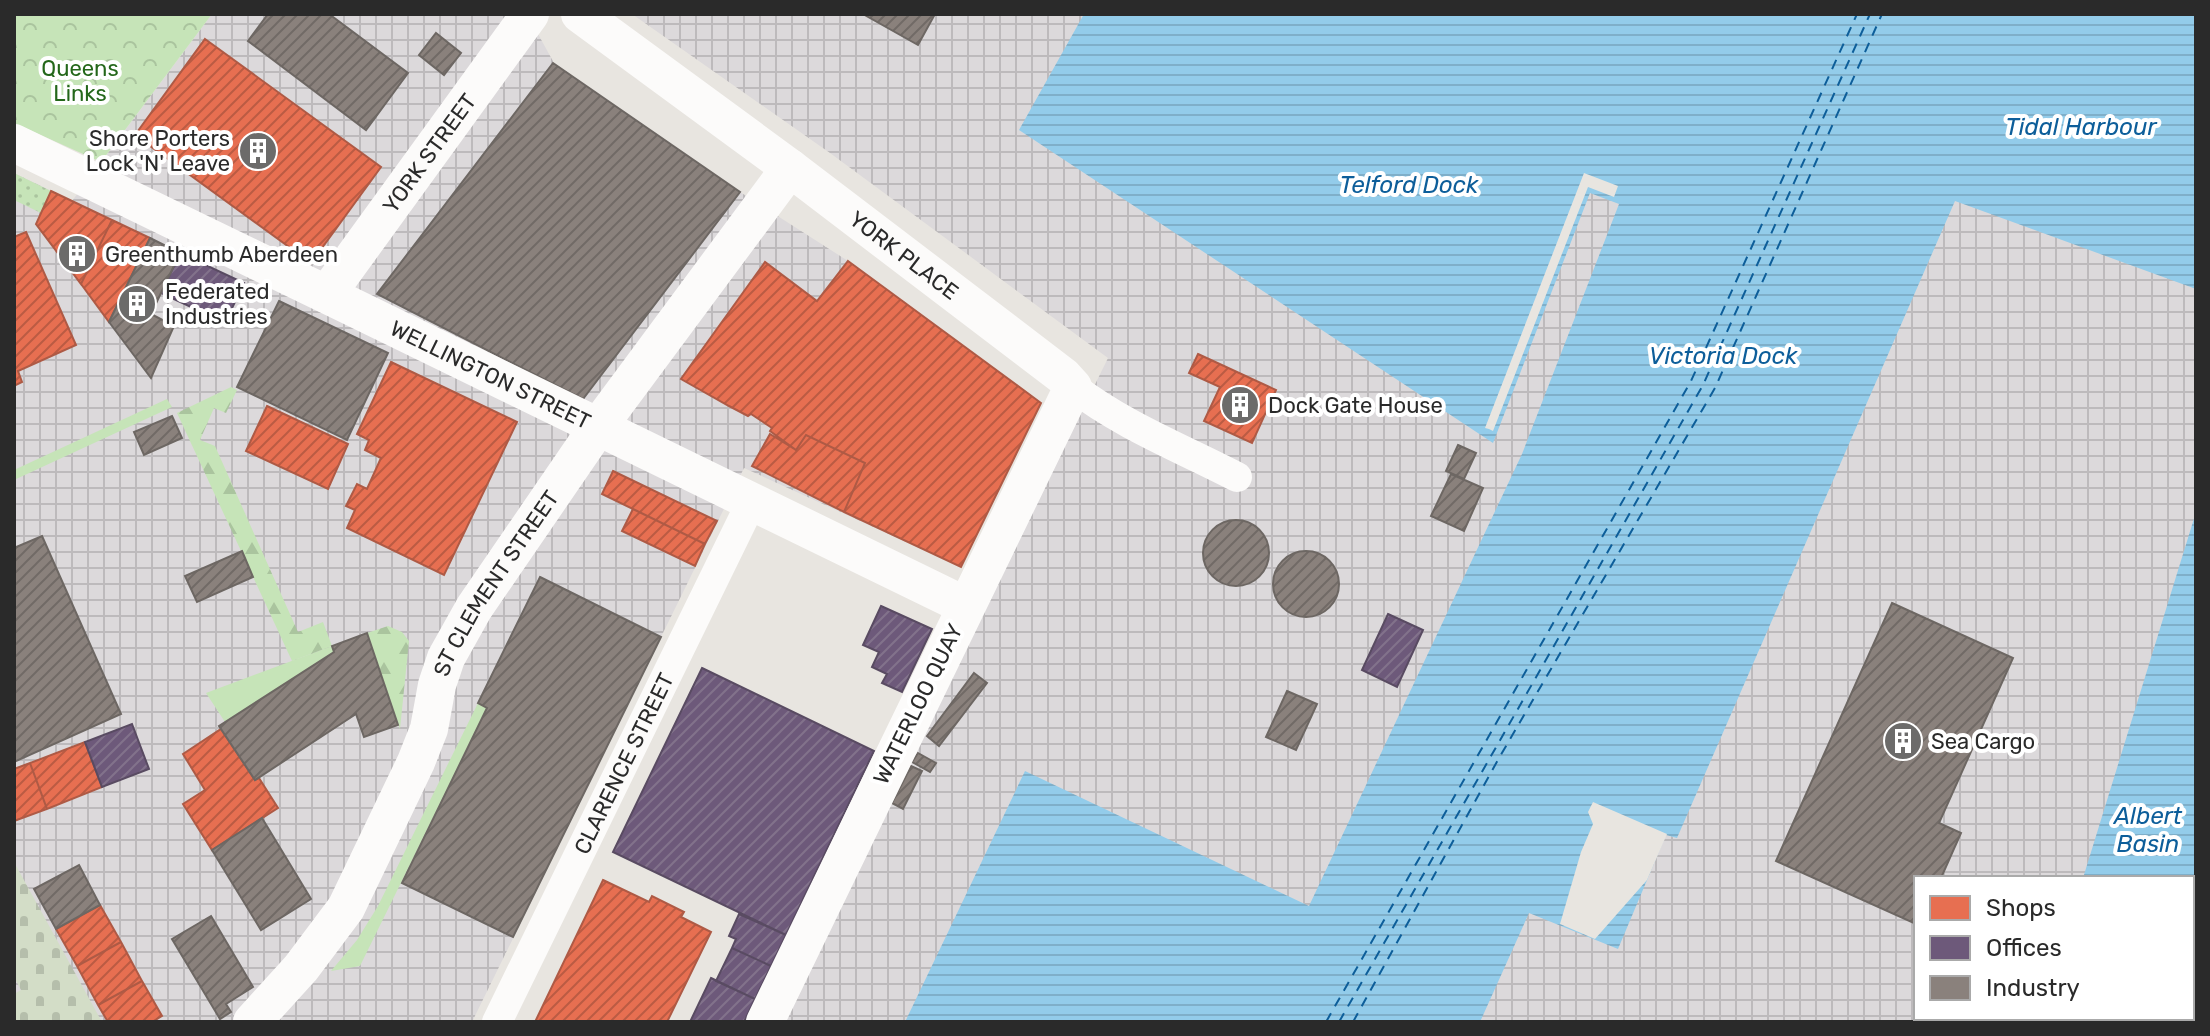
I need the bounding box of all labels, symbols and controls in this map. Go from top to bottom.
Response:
park label: Queens Links [41,55,119,107]
street label: YORK STREET [377,88,482,218]
water label: Tidal Harbour [2005,113,2158,141]
place label: Shore Porters Lock 'N' Leave [86,125,230,177]
building icon: Shore Porters Lock 'N' Leave [237,130,279,172]
water label: Telford Dock [1340,171,1479,199]
street label: YORK PLACE [844,205,964,305]
building icon: Greenthumb Aberdeen [56,233,98,275]
place label: Greenthumb Aberdeen [105,241,338,268]
place label: Federated Industries [165,278,270,330]
building icon: Federated Industries [116,283,158,325]
street label: WELLINGTON STREET [386,314,596,435]
water label: Victoria Dock [1649,342,1798,370]
building icon: Dock Gate House [1219,384,1261,426]
place label: Dock Gate House [1268,392,1443,419]
street label: ST CLEMENT STREET [427,485,564,679]
street label: WATERLOO QUAY [867,619,969,789]
street label: CLARENCE STREET [568,668,679,858]
building icon: Sea Cargo [1882,720,1924,762]
place label: Sea Cargo [1931,728,2035,755]
water label: Albert Basin [2112,802,2183,858]
legend [1914,876,2194,1020]
text: Shops [1986,894,2056,922]
text: Offices [1986,934,2062,962]
text: Industry [1986,974,2080,1002]

